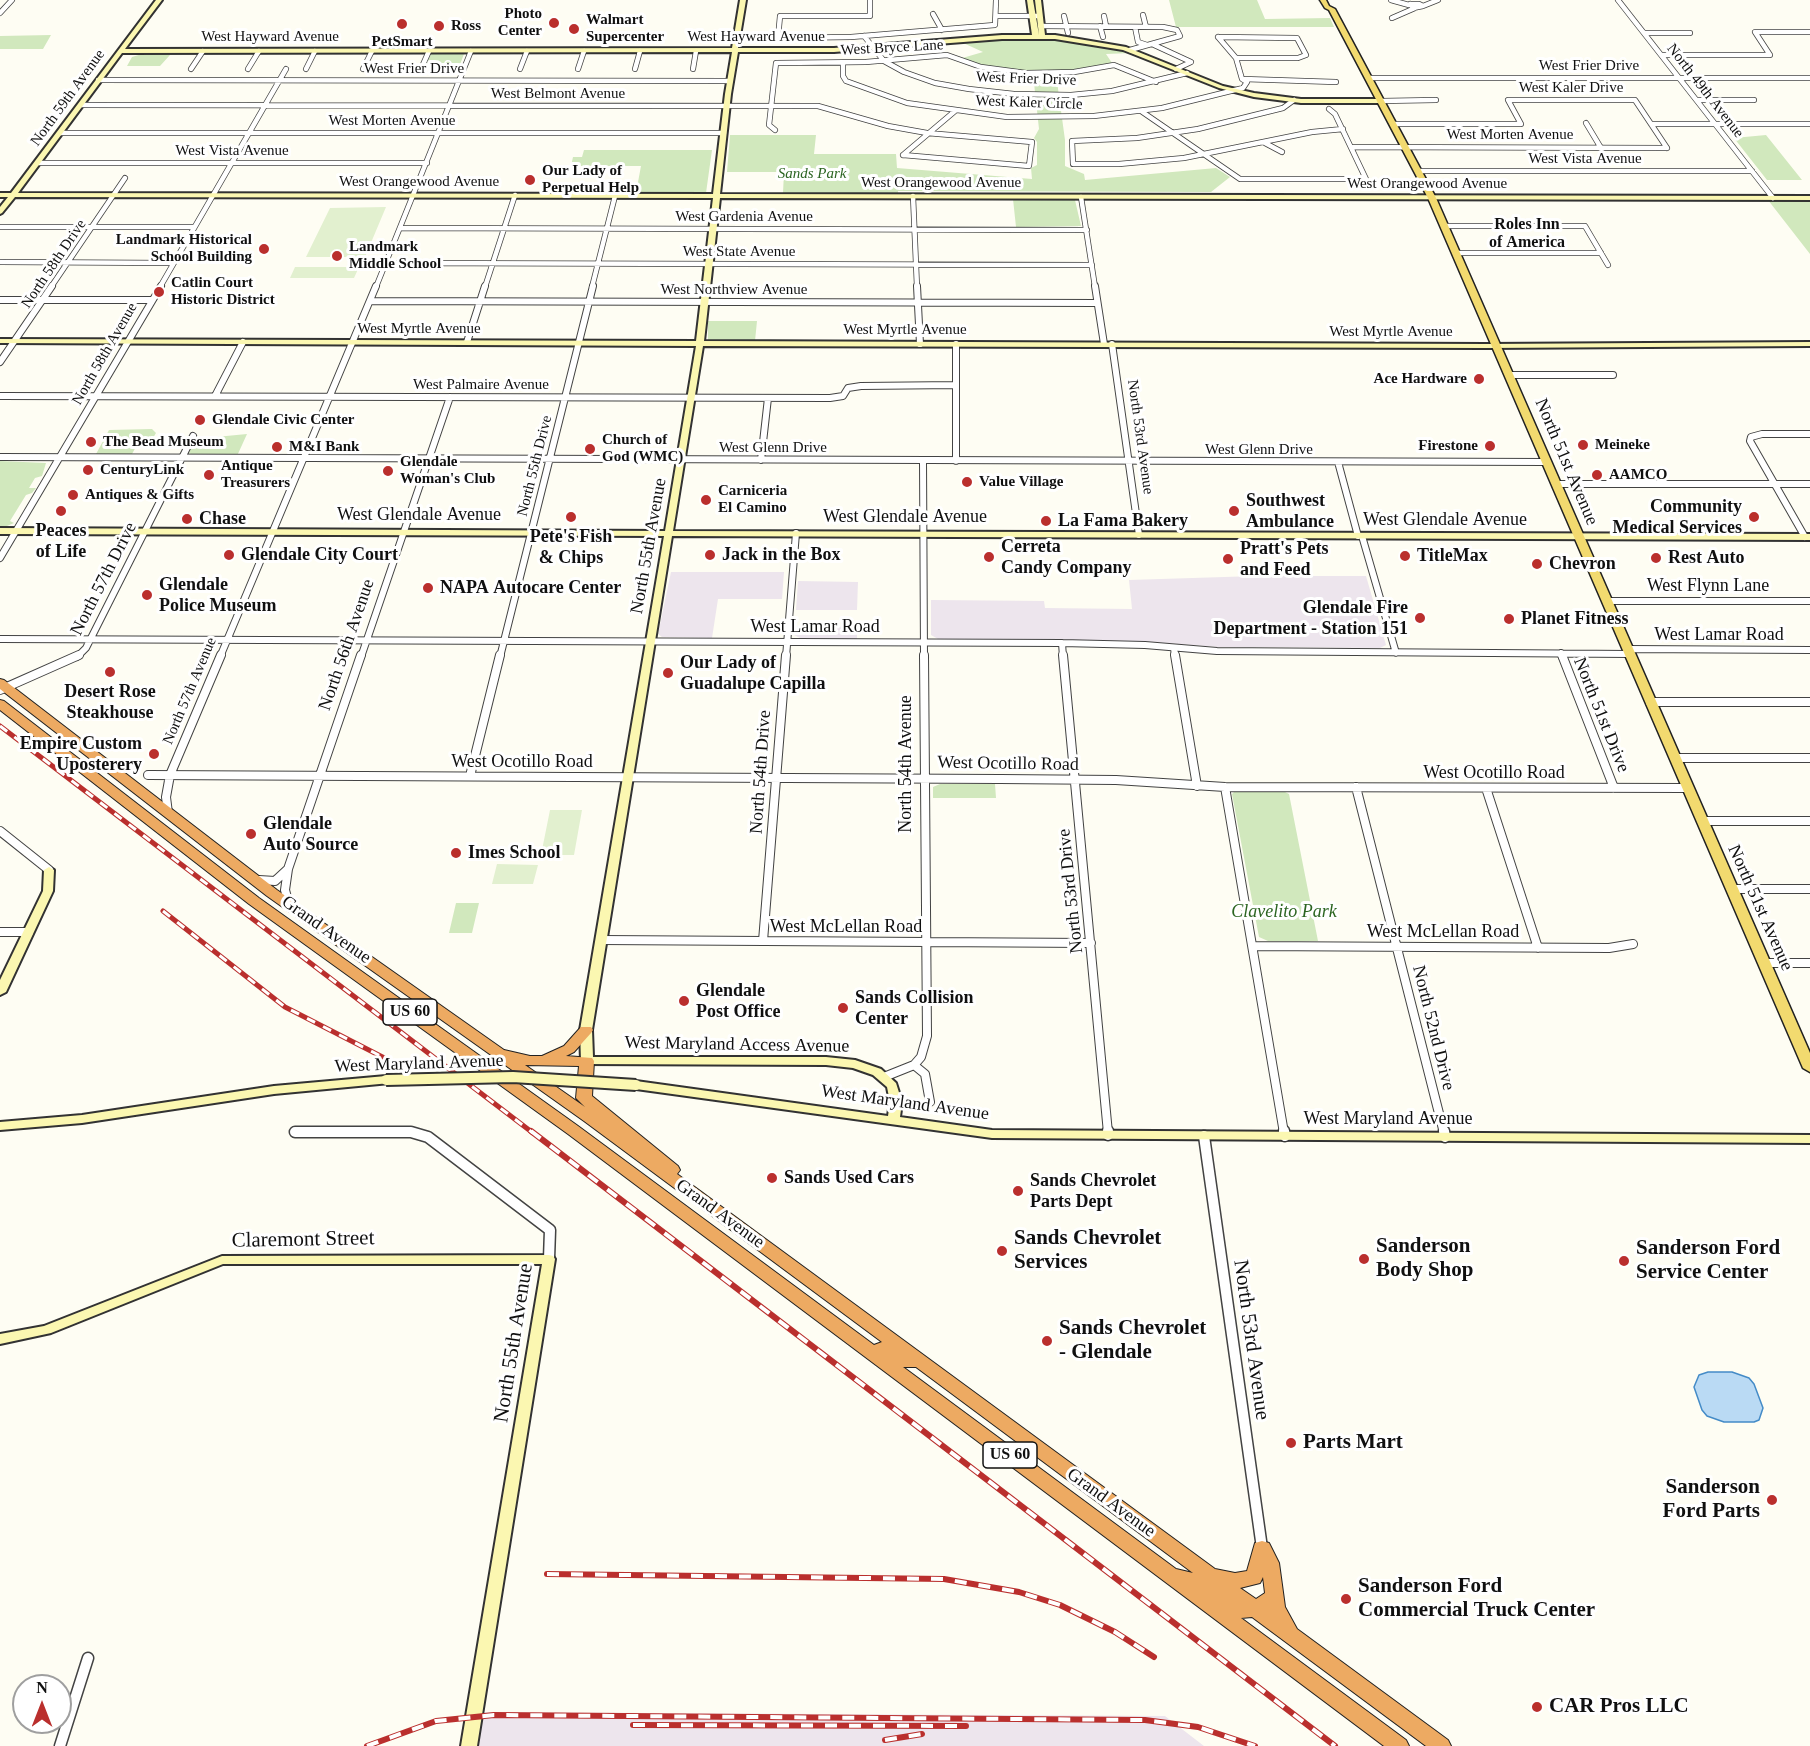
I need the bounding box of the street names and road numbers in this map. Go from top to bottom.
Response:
street label: West Hayward Avenue [201,28,339,46]
street label: West Hayward Avenue [687,28,825,46]
street label: West Bryce Lane [840,36,944,60]
street label: North 49th Avenue [1663,40,1747,142]
street label: North 59th Avenue [27,46,109,150]
street label: West Frier Drive [1539,57,1639,75]
street label: West Frier Drive [364,60,464,78]
street label: West Frier Drive [976,68,1076,90]
street label: West Kaler Drive [1519,79,1623,97]
street label: West Belmont Avenue [491,85,625,103]
street label: West Kaler Circle [975,92,1083,114]
street label: West Morten Avenue [329,112,455,130]
street label: West Morten Avenue [1447,126,1573,144]
street label: West Vista Avenue [175,142,289,160]
street label: West Vista Avenue [1528,150,1642,168]
street label: West Orangewood Avenue [339,173,499,191]
street label: West Orangewood Avenue [861,174,1021,192]
street label: West Orangewood Avenue [1347,175,1507,193]
street label: West Gardenia Avenue [675,208,813,226]
street label: North 58th Drive [18,216,90,312]
street label: West State Avenue [683,243,795,261]
street label: West Northview Avenue [661,281,807,299]
street label: North 58th Avenue [69,300,141,408]
street label: West Myrtle Avenue [357,320,481,338]
street label: West Myrtle Avenue [843,321,967,339]
street label: West Myrtle Avenue [1329,323,1453,341]
street label: West Palmaire Avenue [413,376,549,394]
street label: North 53rd Avenue [1123,379,1157,495]
street label: North 51st Avenue [1530,395,1602,529]
street label: North 55th Drive [514,414,556,518]
street label: West Glenn Drive [719,439,827,457]
street label: West Glenn Drive [1205,441,1313,459]
street label: North 55th Avenue [626,476,672,616]
street label: West Glendale Avenue [337,504,501,526]
street label: West Glendale Avenue [823,506,987,528]
street label: West Glendale Avenue [1363,509,1527,531]
street label: North 57th Drive [66,519,142,639]
street label: West Flynn Lane [1647,575,1769,597]
street label: North 56th Avenue [314,576,380,714]
street label: West Lamar Road [750,616,880,638]
street label: West Lamar Road [1654,624,1784,646]
street label: North 57th Avenue [159,635,221,747]
street label: North 51st Drive [1568,654,1634,776]
street label: North 54th Avenue [895,695,917,833]
street label: North 54th Drive [746,709,776,835]
street label: West Ocotillo Road [451,751,593,773]
street label: West Ocotillo Road [937,752,1079,776]
street label: West Ocotillo Road [1423,762,1565,784]
street label: North 53rd Drive [1054,828,1088,954]
street label: North 51st Avenue [1723,842,1797,974]
street label: Grand Avenue [277,891,375,969]
street label: West McLellan Road [770,916,922,938]
street label: West McLellan Road [1367,921,1519,943]
street label: North 52nd Drive [1407,963,1459,1093]
road number: US 60 [383,999,437,1025]
street label: West Maryland Access Avenue [625,1032,849,1058]
street label: West Maryland Avenue [334,1050,504,1078]
street label: West Maryland Avenue [820,1081,990,1125]
street label: West Maryland Avenue [1303,1108,1473,1130]
street label: Grand Avenue [672,1175,768,1253]
street label: Claremont Street [231,1226,375,1254]
street label: North 53rd Avenue [1227,1258,1275,1422]
street label: North 55th Avenue [489,1262,539,1424]
road number: US 60 [983,1442,1037,1468]
street label: Grand Avenue [1063,1464,1159,1542]

